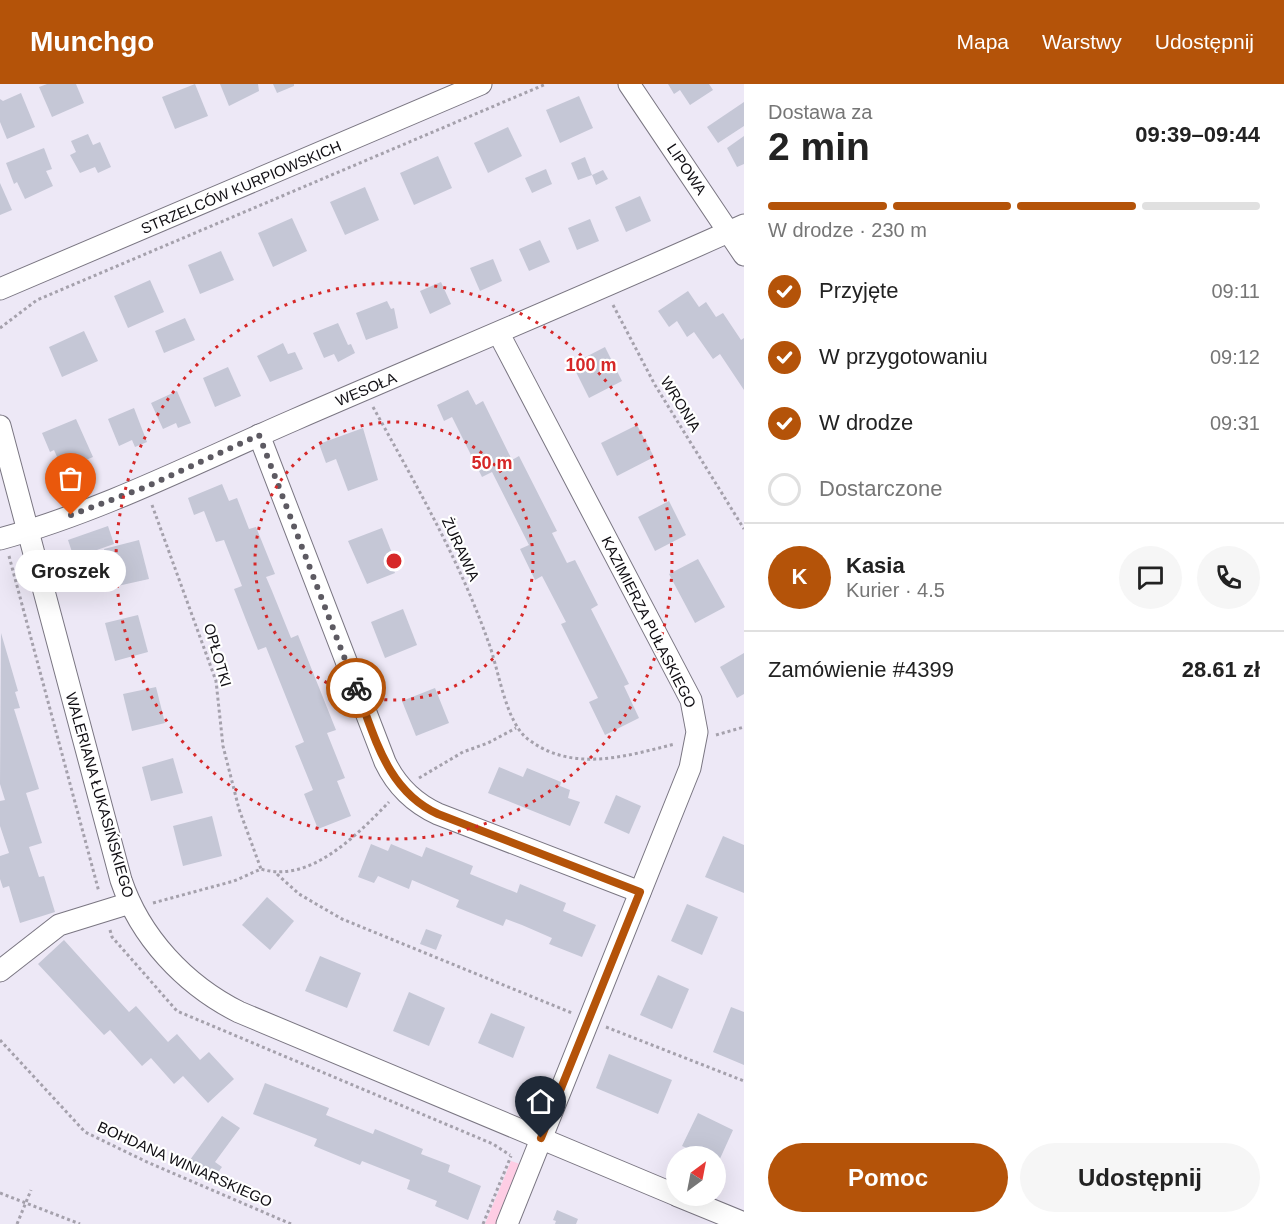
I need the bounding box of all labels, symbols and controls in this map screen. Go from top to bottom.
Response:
text: Munchgo [30,26,154,57]
text: Mapa [957,30,1009,53]
text: Warstwy [1042,30,1122,53]
text: Udostępnij [1155,30,1254,53]
text: Dostawa za [768,101,873,123]
text: 09:39–09:44 [1135,122,1260,147]
text: 2 min [768,125,870,168]
street label: STRZELCÓW KURPIOWSKICH [138,137,344,237]
street label: LIPOWA [664,140,710,198]
text: W drodze · 230 m [768,219,927,241]
icon: check [768,275,801,308]
text: Przyjęte [819,278,898,303]
text: 09:11 [1211,280,1260,302]
icon: check [768,341,801,374]
text: W przygotowaniu [819,344,988,369]
text: 09:12 [1210,346,1260,368]
text: 100 m [565,355,617,375]
street label: WESOŁA [333,369,399,409]
street label: WRONIA [657,373,705,435]
icon: check [768,407,801,440]
text: W drodze [819,410,913,435]
text: 09:31 [1210,412,1260,434]
pin [45,453,96,515]
text: 50 m [471,453,513,473]
icon: bag [54,462,87,495]
text: Dostarczone [819,476,943,501]
street label: ŻURAWIA [439,514,483,584]
street label: KAZIMIERZA PUŁASKIEGO [598,533,700,711]
button: chat [1119,546,1182,609]
button: phone [1197,546,1260,609]
callout: Groszek [16,551,127,593]
centre of rings [384,551,404,571]
text: Kasia [846,553,905,578]
text: Groszek [31,560,110,582]
text: K [792,564,807,589]
text: Kurier · 4.5 [846,579,945,601]
street label: OPŁOTKI [201,621,235,689]
text: Zamówienie #4399 [768,657,954,682]
text: 28.61 zł [1182,657,1260,682]
courier [326,658,386,718]
icon: bike [340,672,373,705]
street label: WALERIANA ŁUKASIŃSKIEGO [62,690,138,900]
pin [515,1076,566,1138]
icon: home [524,1085,557,1118]
street label: BOHDANA WINIARSKIEGO [95,1118,275,1210]
button: Pomoc [768,1143,1008,1212]
button: Udostępnij [1020,1143,1260,1212]
north arrow [666,1146,726,1206]
map controls [666,1146,726,1206]

